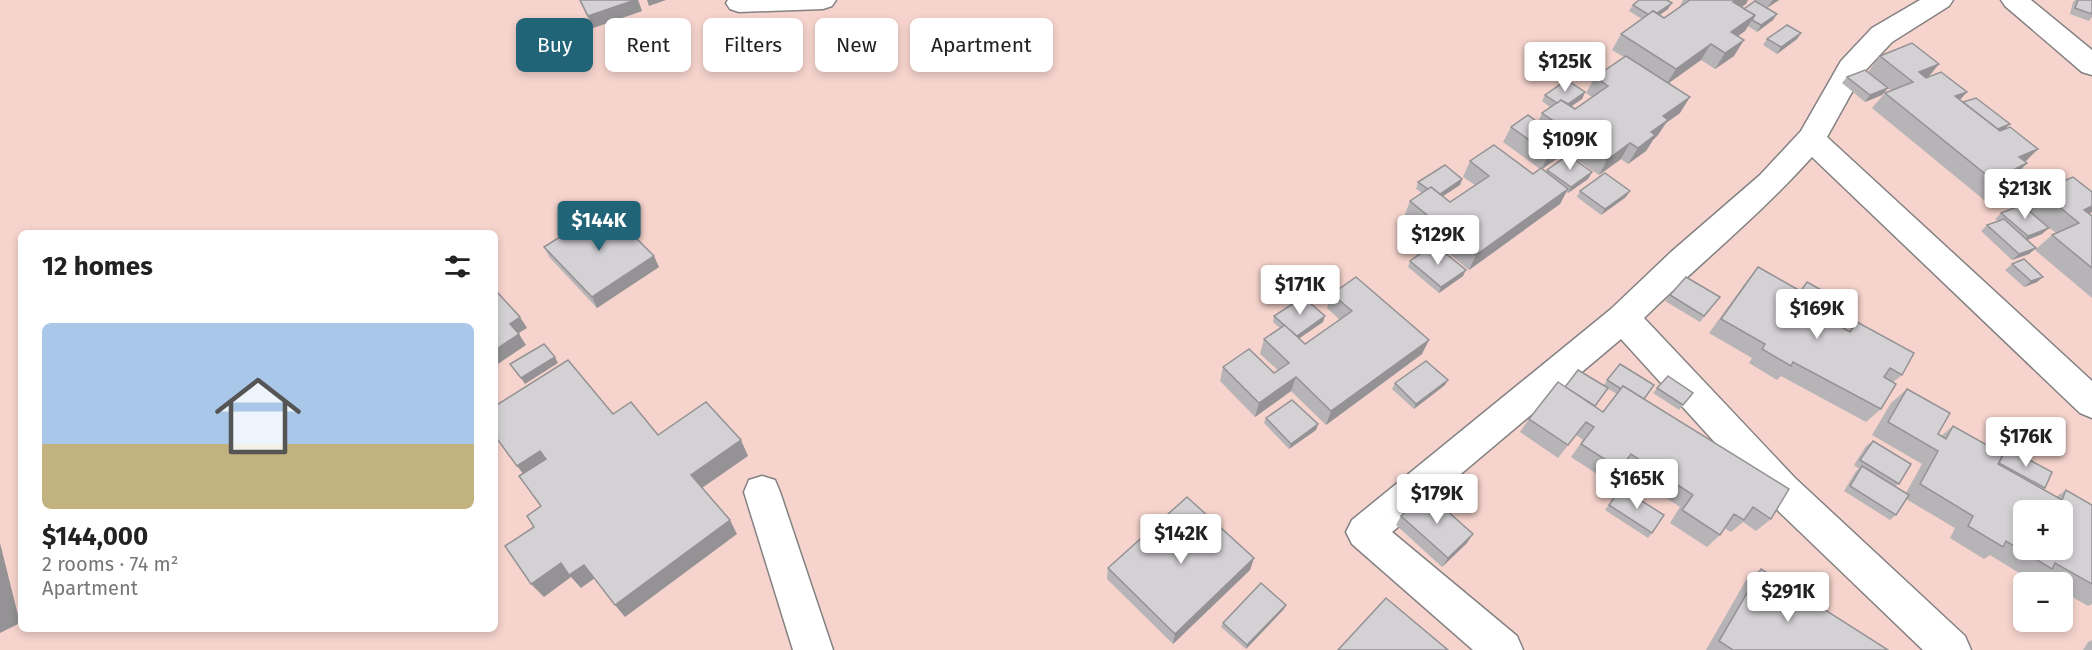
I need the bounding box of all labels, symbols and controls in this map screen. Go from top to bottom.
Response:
chip: Buy [516,18,593,72]
chip: Rent [605,18,691,72]
chip: Filters [703,18,803,72]
chip: New [815,18,898,72]
chip: Apartment [910,18,1053,72]
pin: $125K [1523,42,1607,93]
text: $125K [1538,49,1592,73]
pin: $109K [1528,120,1612,171]
text: $109K [1543,127,1597,151]
pin: $213K [1983,169,2067,220]
text: $213K [1998,176,2052,200]
pin: $144K [557,201,641,252]
text: $144K [572,208,626,232]
pin: $129K [1396,215,1480,266]
text: $129K [1411,222,1465,246]
icon: filters [441,250,474,283]
text: 12 homes [42,251,153,282]
pin: $171K [1258,265,1342,316]
text: $171K [1275,272,1325,296]
pin: $169K [1775,289,1859,340]
text: $169K [1790,296,1844,320]
icon: home [204,362,312,470]
pin: $176K [1984,417,2068,468]
text: $176K [2000,424,2052,448]
pin: $165K [1595,459,1679,510]
text: $165K [1610,466,1664,490]
pin: $179K [1395,474,1479,525]
text: $179K [1411,481,1463,505]
map controls [2013,500,2073,632]
button: + [2013,500,2073,560]
pin: $142K [1139,514,1223,565]
text: $144,000 [42,521,148,552]
text: $142K [1154,521,1208,545]
text: 2 rooms · 74 m² [42,552,179,576]
pin: $291K [1746,572,1830,623]
button: − [2013,572,2073,632]
text: Apartment [42,576,138,600]
text: $291K [1761,579,1815,603]

